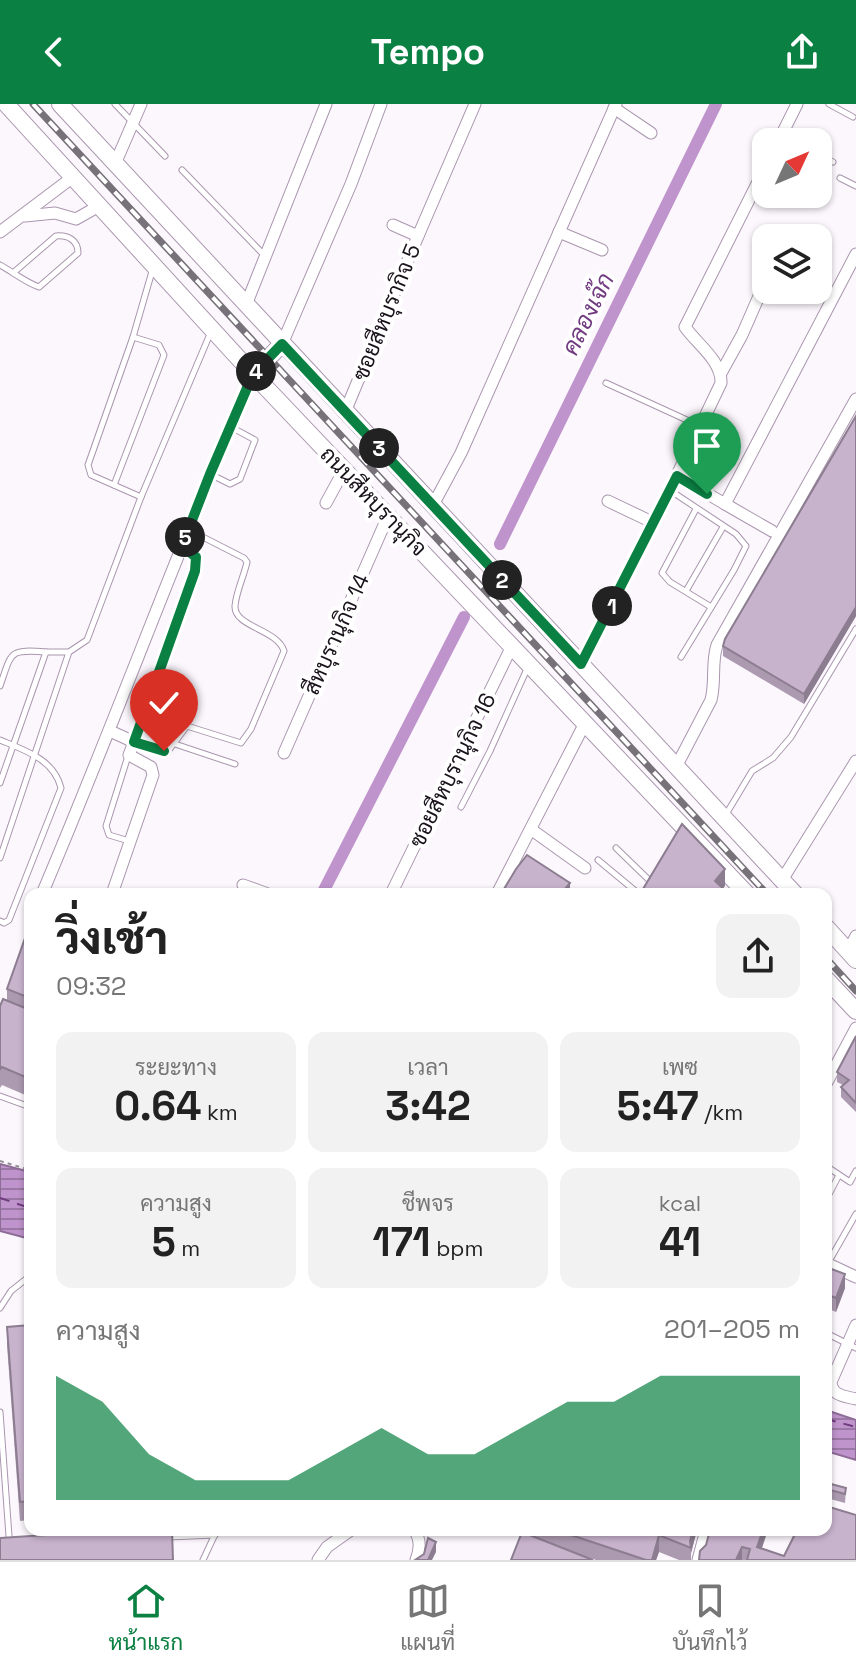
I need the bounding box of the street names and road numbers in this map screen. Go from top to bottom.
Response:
street label: ซอยสีหบุรากิจ 5 [346,240,428,385]
street label: ถนนสีหบุรานุกิจ [313,440,433,563]
street label: สีหบุรานุกิจ 14 [297,569,377,700]
street label: ซอยสีหบุรานุกิจ 16 [402,688,503,853]

